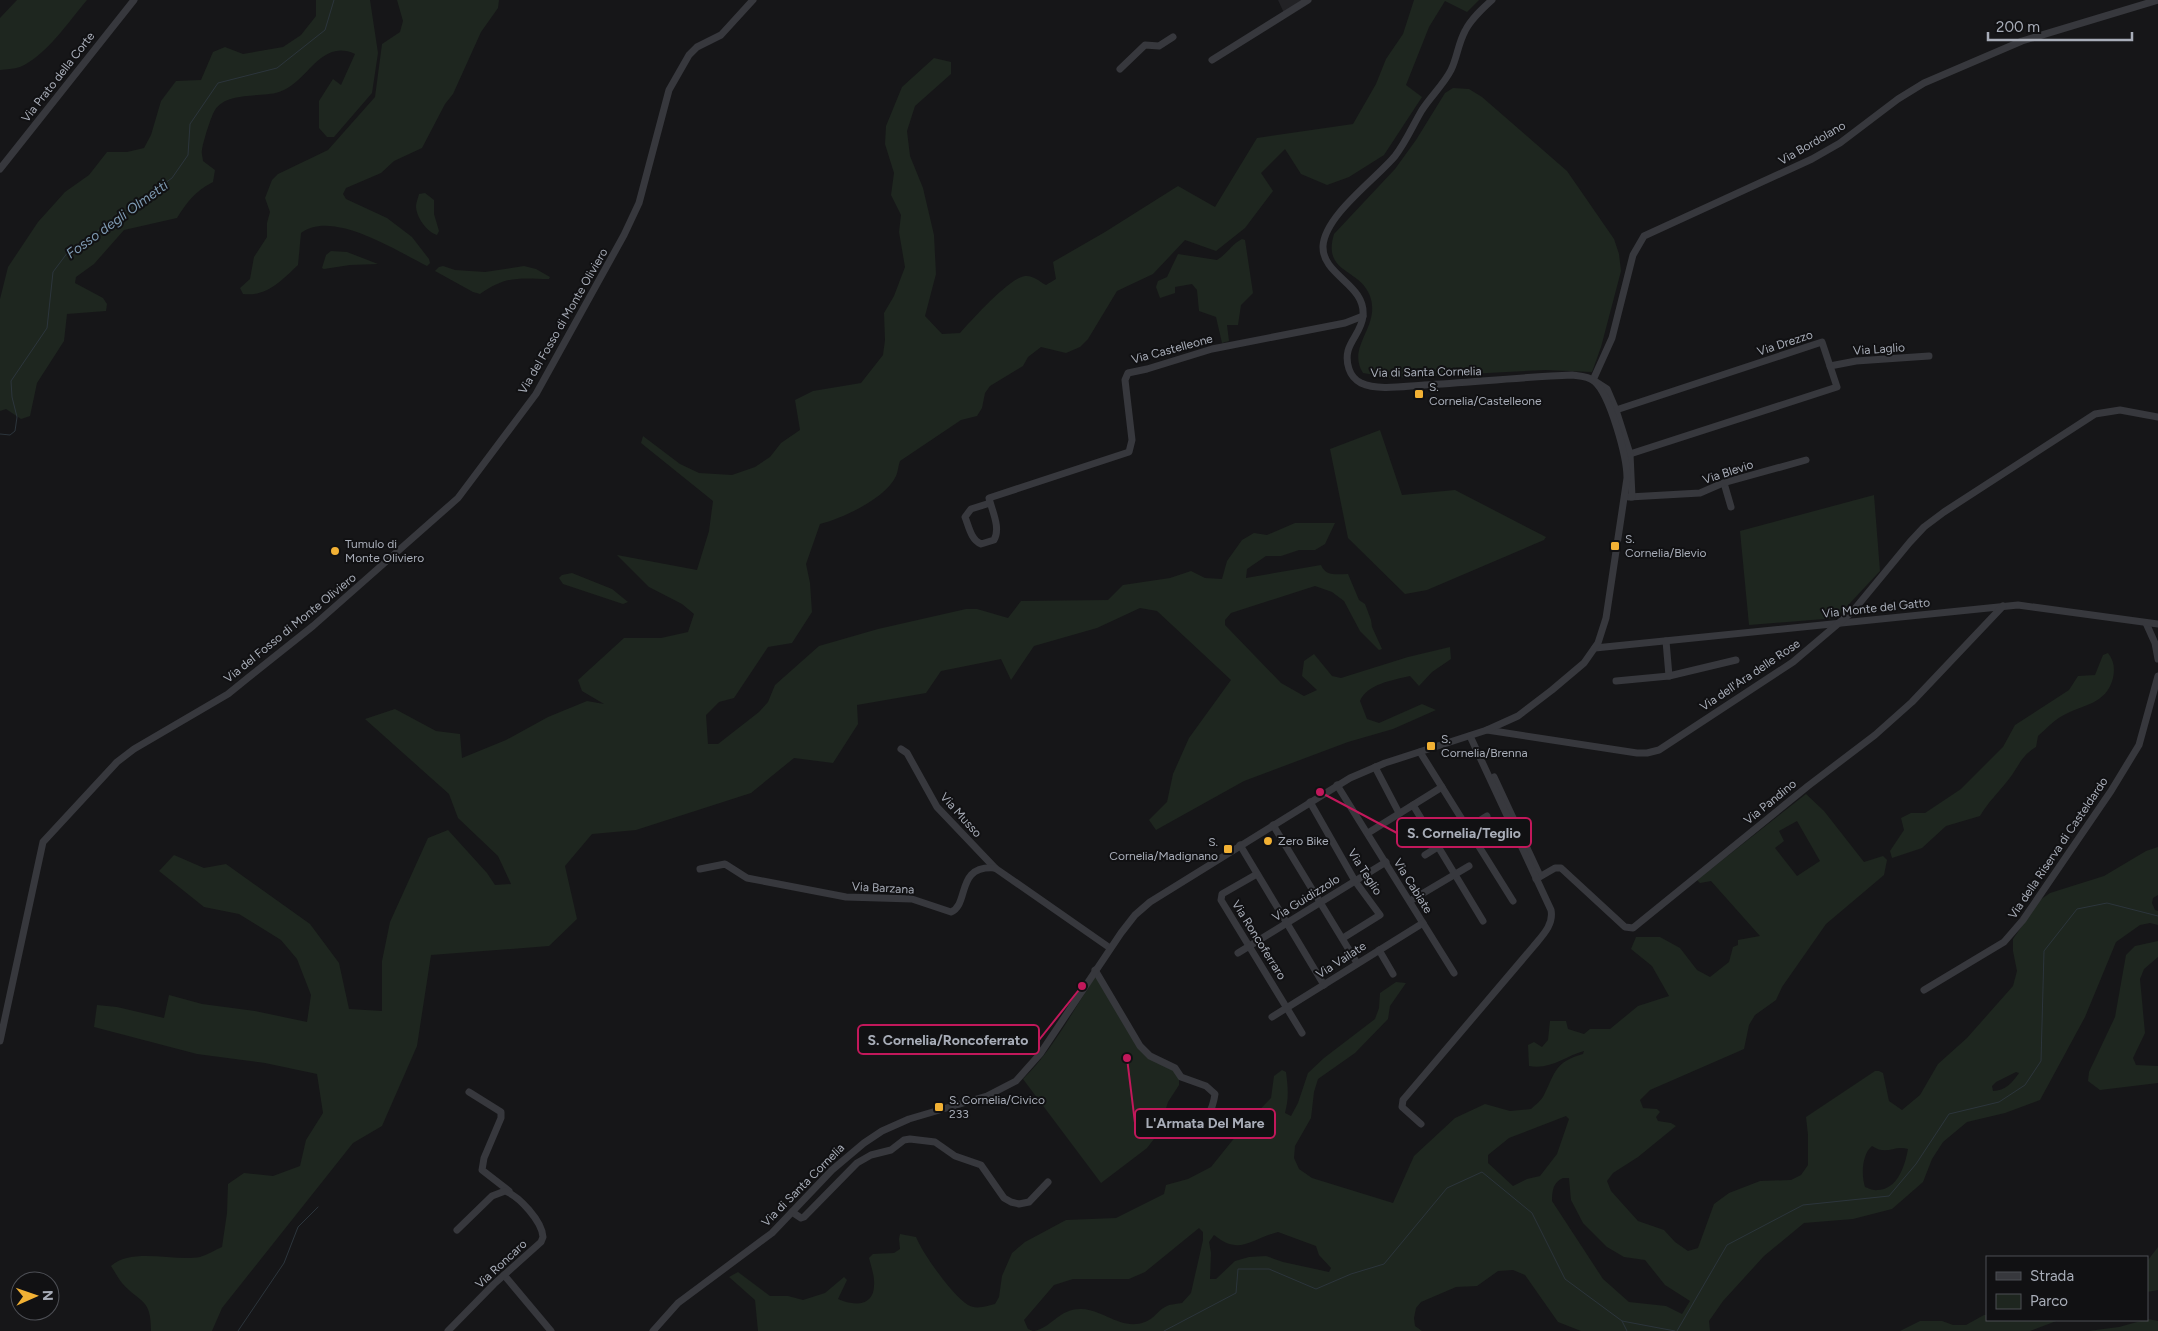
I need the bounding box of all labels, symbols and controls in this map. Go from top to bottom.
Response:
scale bar [1988,10,2132,42]
text: 200 m [1996,18,2040,36]
street label: Via Prato della Corte [19,29,98,125]
street label: Via Bordolano [1776,118,1848,168]
water label: Fosso degli Olmetti [63,176,172,262]
street label: Via del Fosso di Monte Oliviero [515,246,611,396]
street label: Via Drezzo [1755,327,1815,359]
street label: Via Castelleone [1130,331,1215,367]
street label: Via Laglio [1853,340,1905,358]
street label: Via di Santa Cornelia [1370,364,1482,380]
place label: S. Cornelia/Castelleone [1429,380,1542,408]
marker: S. Cornelia/Castelleone [1413,388,1425,400]
street label: Via Blevio [1701,457,1755,487]
place label: S. Cornelia/Blevio [1625,532,1707,560]
place label: Tumulo di Monte Oliviero [345,537,424,565]
marker: S. Cornelia/Blevio [1609,540,1621,552]
marker: Tumulo di Monte Oliviero [329,545,341,557]
street label: Via del Fosso di Monte Oliviero [221,570,359,686]
street label: Via Monte del Gatto [1821,595,1931,621]
street label: Via dell'Ara delle Rose [1697,636,1803,714]
place label: S. Cornelia/Brenna [1441,732,1528,760]
marker: S. Cornelia/Brenna [1425,740,1437,752]
street label: Via della Riserva di Casteldardo [2005,774,2111,921]
street label: Via Pandino [1741,777,1799,827]
street label: Via Musso [937,790,985,840]
callout: S. Cornelia/Teglio [1397,818,1531,847]
text: S. Cornelia/Teglio [1407,825,1521,842]
place label: Zero Bike [1278,834,1329,848]
place label: S. Cornelia/Madignano [1109,835,1218,863]
marker: Zero Bike [1262,835,1274,847]
marker: S. Cornelia/Madignano [1222,843,1234,855]
street label: Via Teglio [1345,846,1385,898]
street label: Via Cabiate [1391,856,1436,916]
street label: Via Guidizzolo [1270,872,1342,924]
street label: Via Barzana [851,879,915,897]
street label: Via Roncoferraro [1229,898,1289,982]
street label: Via Vailate [1313,938,1369,981]
callout: S. Cornelia/Roncoferrato [858,1025,1039,1054]
text: S. Cornelia/Roncoferrato [868,1032,1028,1049]
place label: S. Cornelia/Civico 233 [949,1093,1045,1121]
marker: S. Cornelia/Civico 233 [933,1101,945,1113]
callout: L'Armata Del Mare [1135,1109,1275,1138]
text: L'Armata Del Mare [1145,1115,1265,1132]
street label: Via di Santa Cornelia [759,1141,847,1229]
street label: Via Roncaro [472,1237,530,1291]
legend [1986,1256,2148,1321]
text: Strada [2030,1267,2074,1285]
north arrow [10,1271,60,1321]
text: N [39,1290,56,1301]
text: Parco [2030,1292,2068,1310]

